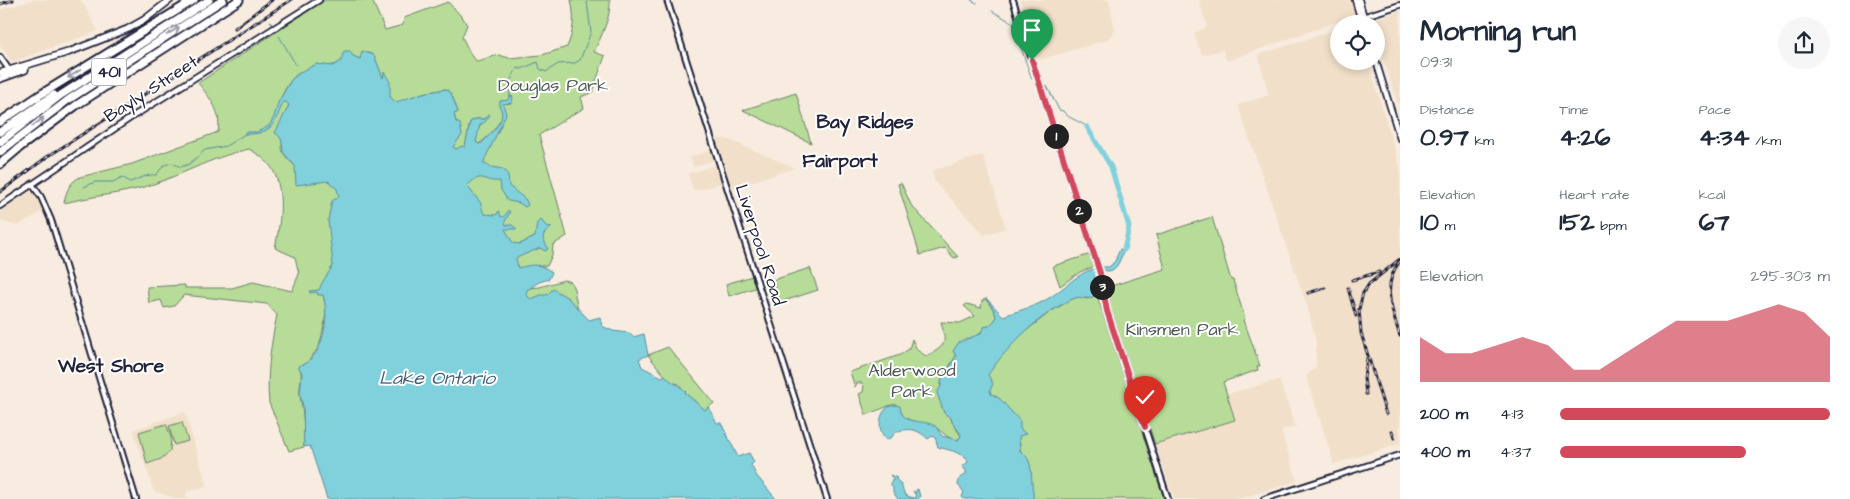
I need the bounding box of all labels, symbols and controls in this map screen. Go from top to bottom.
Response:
pin [1011,9,1053,60]
text: Morning run [1420,12,1576,51]
map controls [1330,15,1385,70]
button: locate [1330,15,1385,70]
icon: arrive [1018,16,1046,44]
button: share [1778,17,1830,69]
one-way arrow [166,26,180,36]
street label: Bayly Street [99,49,204,130]
text: 09:31 [1420,51,1452,73]
road number: 401 [92,58,126,86]
one-way arrow [68,69,82,79]
park label: Douglas Park [498,73,608,99]
text: Distance [1420,100,1474,120]
text: Time [1559,100,1589,120]
text: Pace [1699,100,1731,120]
district label: Bay Ridges [817,109,914,137]
one-way arrow [31,116,44,127]
text: 0.97 [1420,120,1469,155]
text: 4:26 [1559,120,1611,155]
text: 4:34 [1699,120,1750,155]
pin: 1 [1044,124,1068,148]
text: 1 [1056,126,1057,146]
text: km [1469,131,1494,151]
text: /km [1750,131,1781,151]
district label: Fairport [802,148,878,175]
street label: Liverpool Road [729,181,791,309]
text: Elevation [1420,185,1475,205]
text: Heart rate [1559,185,1630,205]
text: kcal [1699,185,1725,205]
pin: 2 [1066,198,1092,224]
text: 2 [1075,201,1084,221]
text: 10 [1420,205,1439,240]
text: 152 [1559,205,1595,240]
text: 67 [1699,205,1730,240]
text: m [1439,216,1456,236]
text: bpm [1595,216,1627,236]
text: Elevation [1420,265,1483,287]
text: 295–303 m [1750,265,1830,287]
pin: 3 [1090,274,1114,300]
text: 3 [1099,277,1106,297]
park label: Kinsmen Park [1125,317,1239,342]
district label: West Shore [57,353,165,380]
park label: Alderwood Park [868,358,956,404]
water label: Lake Ontario [379,365,496,392]
pin [1124,376,1166,427]
icon: check [1131,383,1159,411]
text: 200 m [1420,403,1468,425]
text: 4:13 [1500,403,1524,425]
text: 400 m [1420,441,1470,463]
text: 4:37 [1500,441,1532,463]

